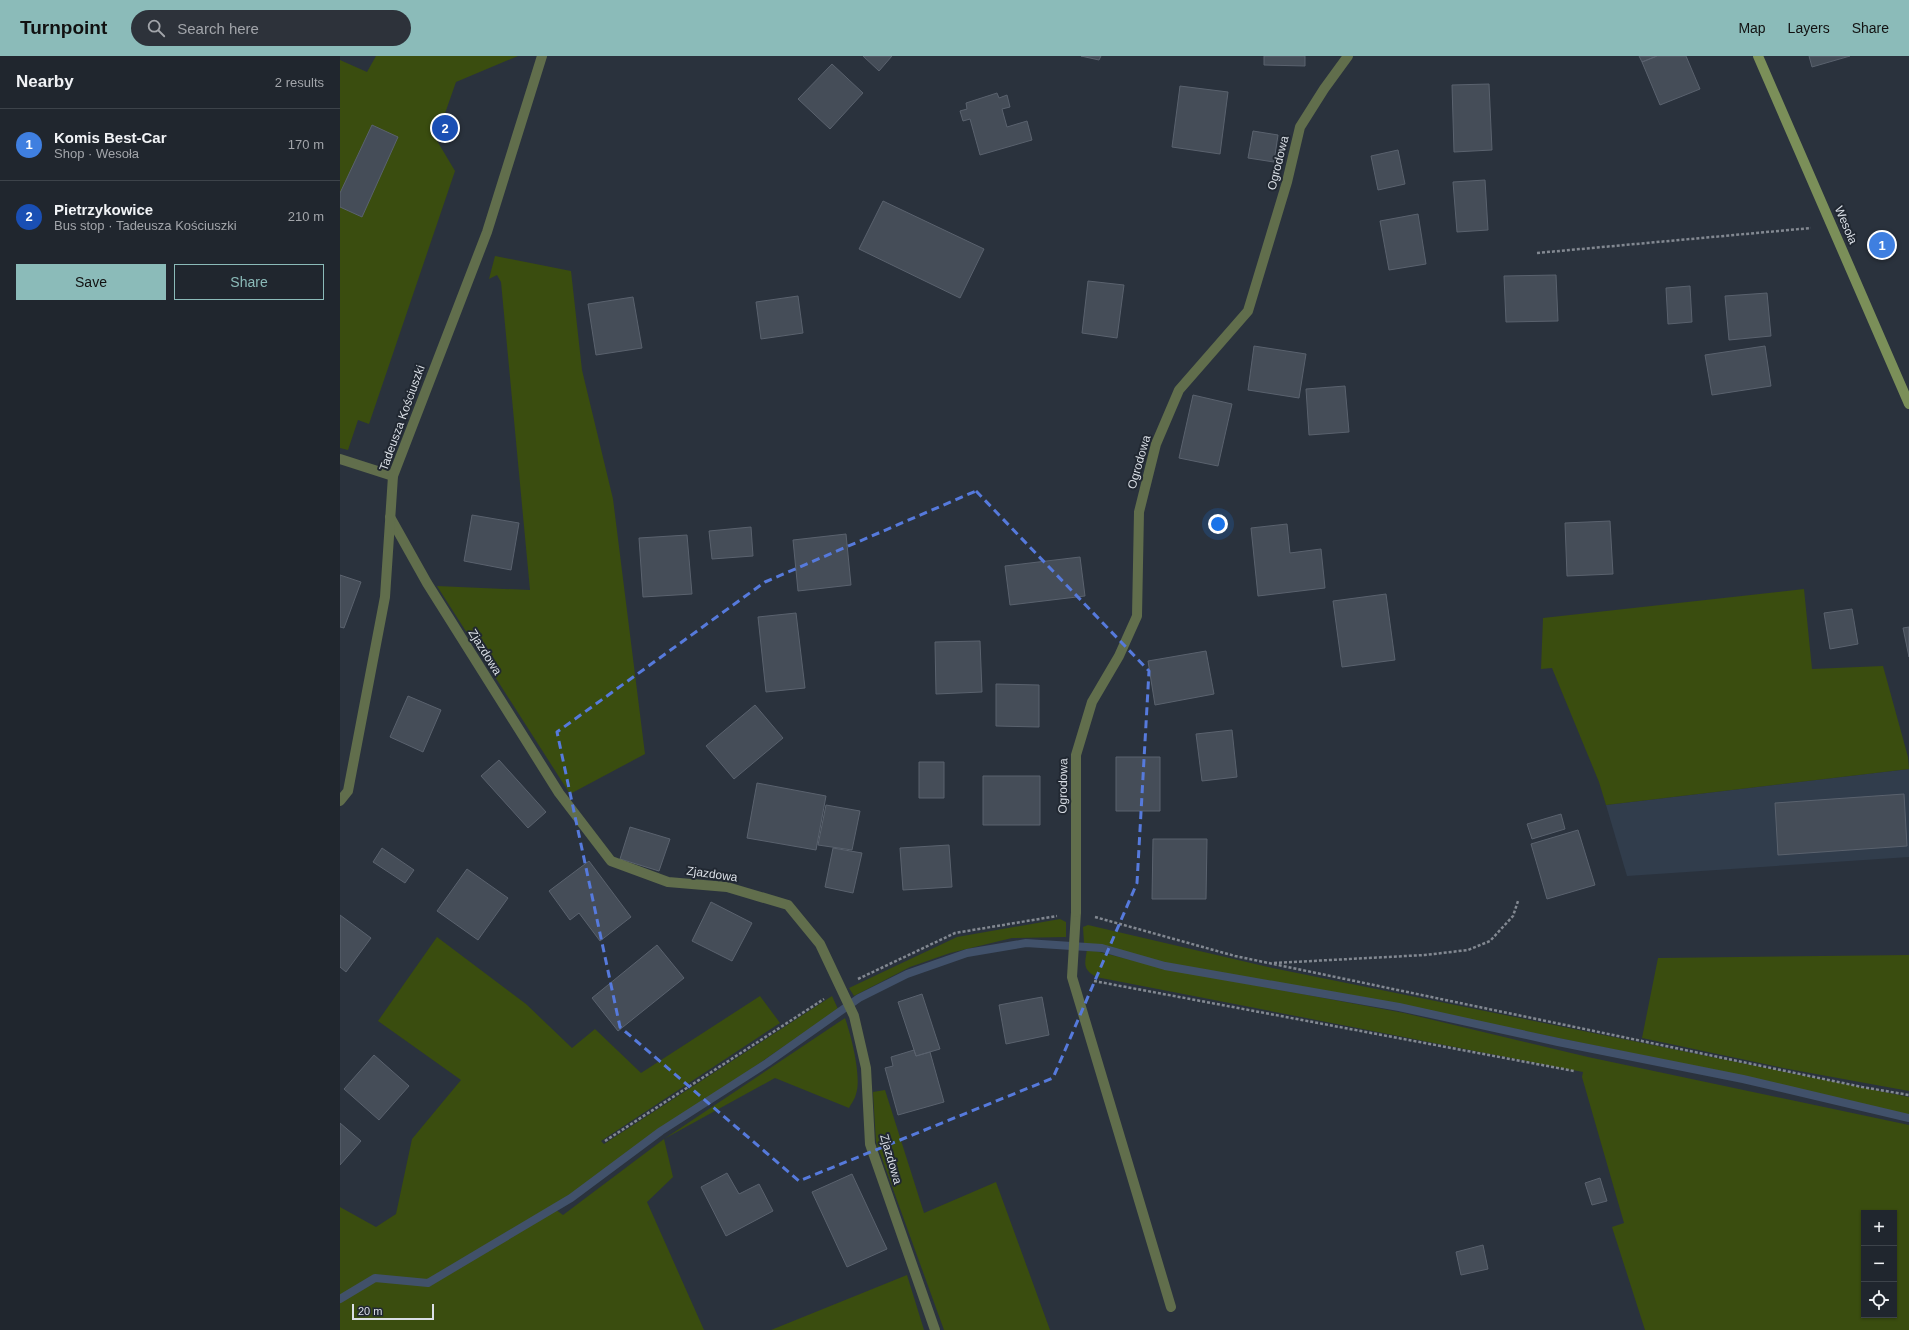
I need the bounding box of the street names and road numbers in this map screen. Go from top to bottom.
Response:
street label: Ogrodowa [1265,134,1292,192]
street label: Wesoła [1832,204,1860,246]
street label: Tadeusza Kościuszki [376,363,428,473]
street label: Ogrodowa [1125,433,1153,491]
street label: Zjazdowa [465,627,505,678]
street label: Ogrodowa [1056,758,1070,814]
street label: Zjazdowa [686,863,739,885]
street label: Zjazdowa [877,1132,905,1186]

